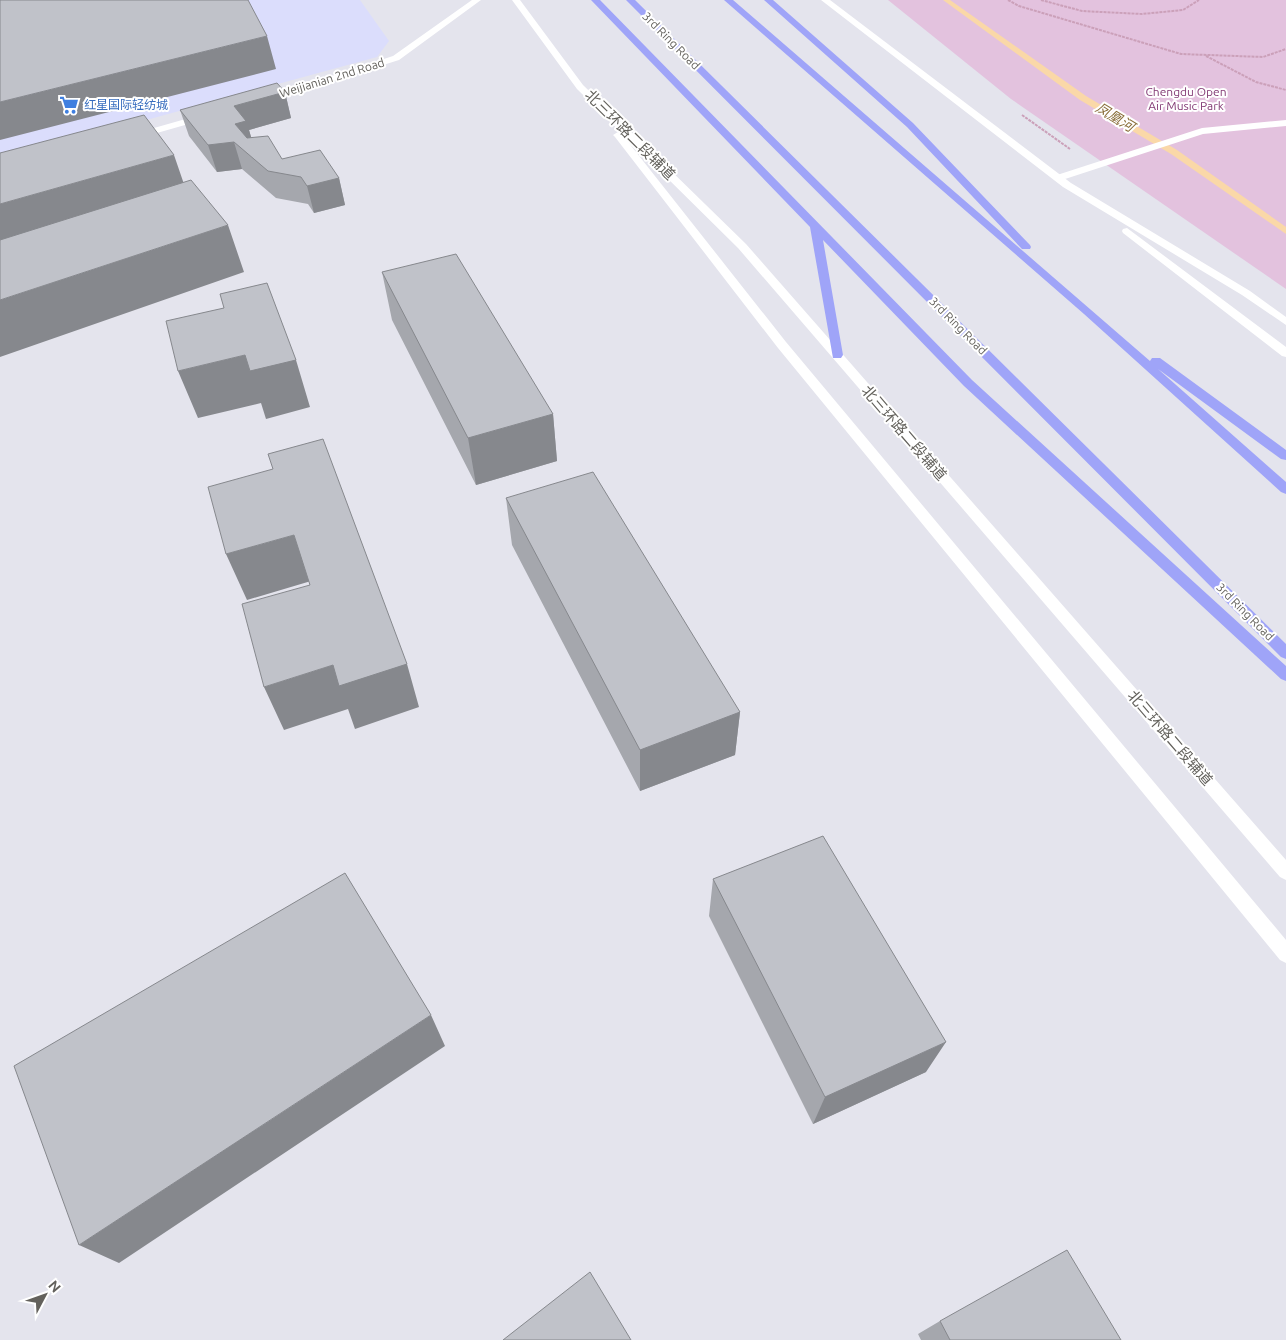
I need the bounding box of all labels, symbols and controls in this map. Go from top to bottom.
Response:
street label: 3rd Ring Road [640,9,703,72]
street label: Weijianian 2nd Road [278,55,386,100]
park label: Chengdu Open Air Music Park [1145,85,1227,112]
street label: 北三环路二段辅道 [582,86,679,183]
supermarket icon: 红星国际轻纺城 [58,94,80,116]
place label: 红星国际轻纺城 [84,98,168,111]
water label: 凤凰河 [1093,99,1140,136]
street label: 3rd Ring Road [927,294,990,357]
street label: 北三环路二段辅道 [859,382,950,484]
street label: 3rd Ring Road [1214,580,1277,643]
street label: 北三环路二段辅道 [1125,687,1216,789]
north arrow [20,1270,70,1320]
text: N [45,1277,64,1296]

